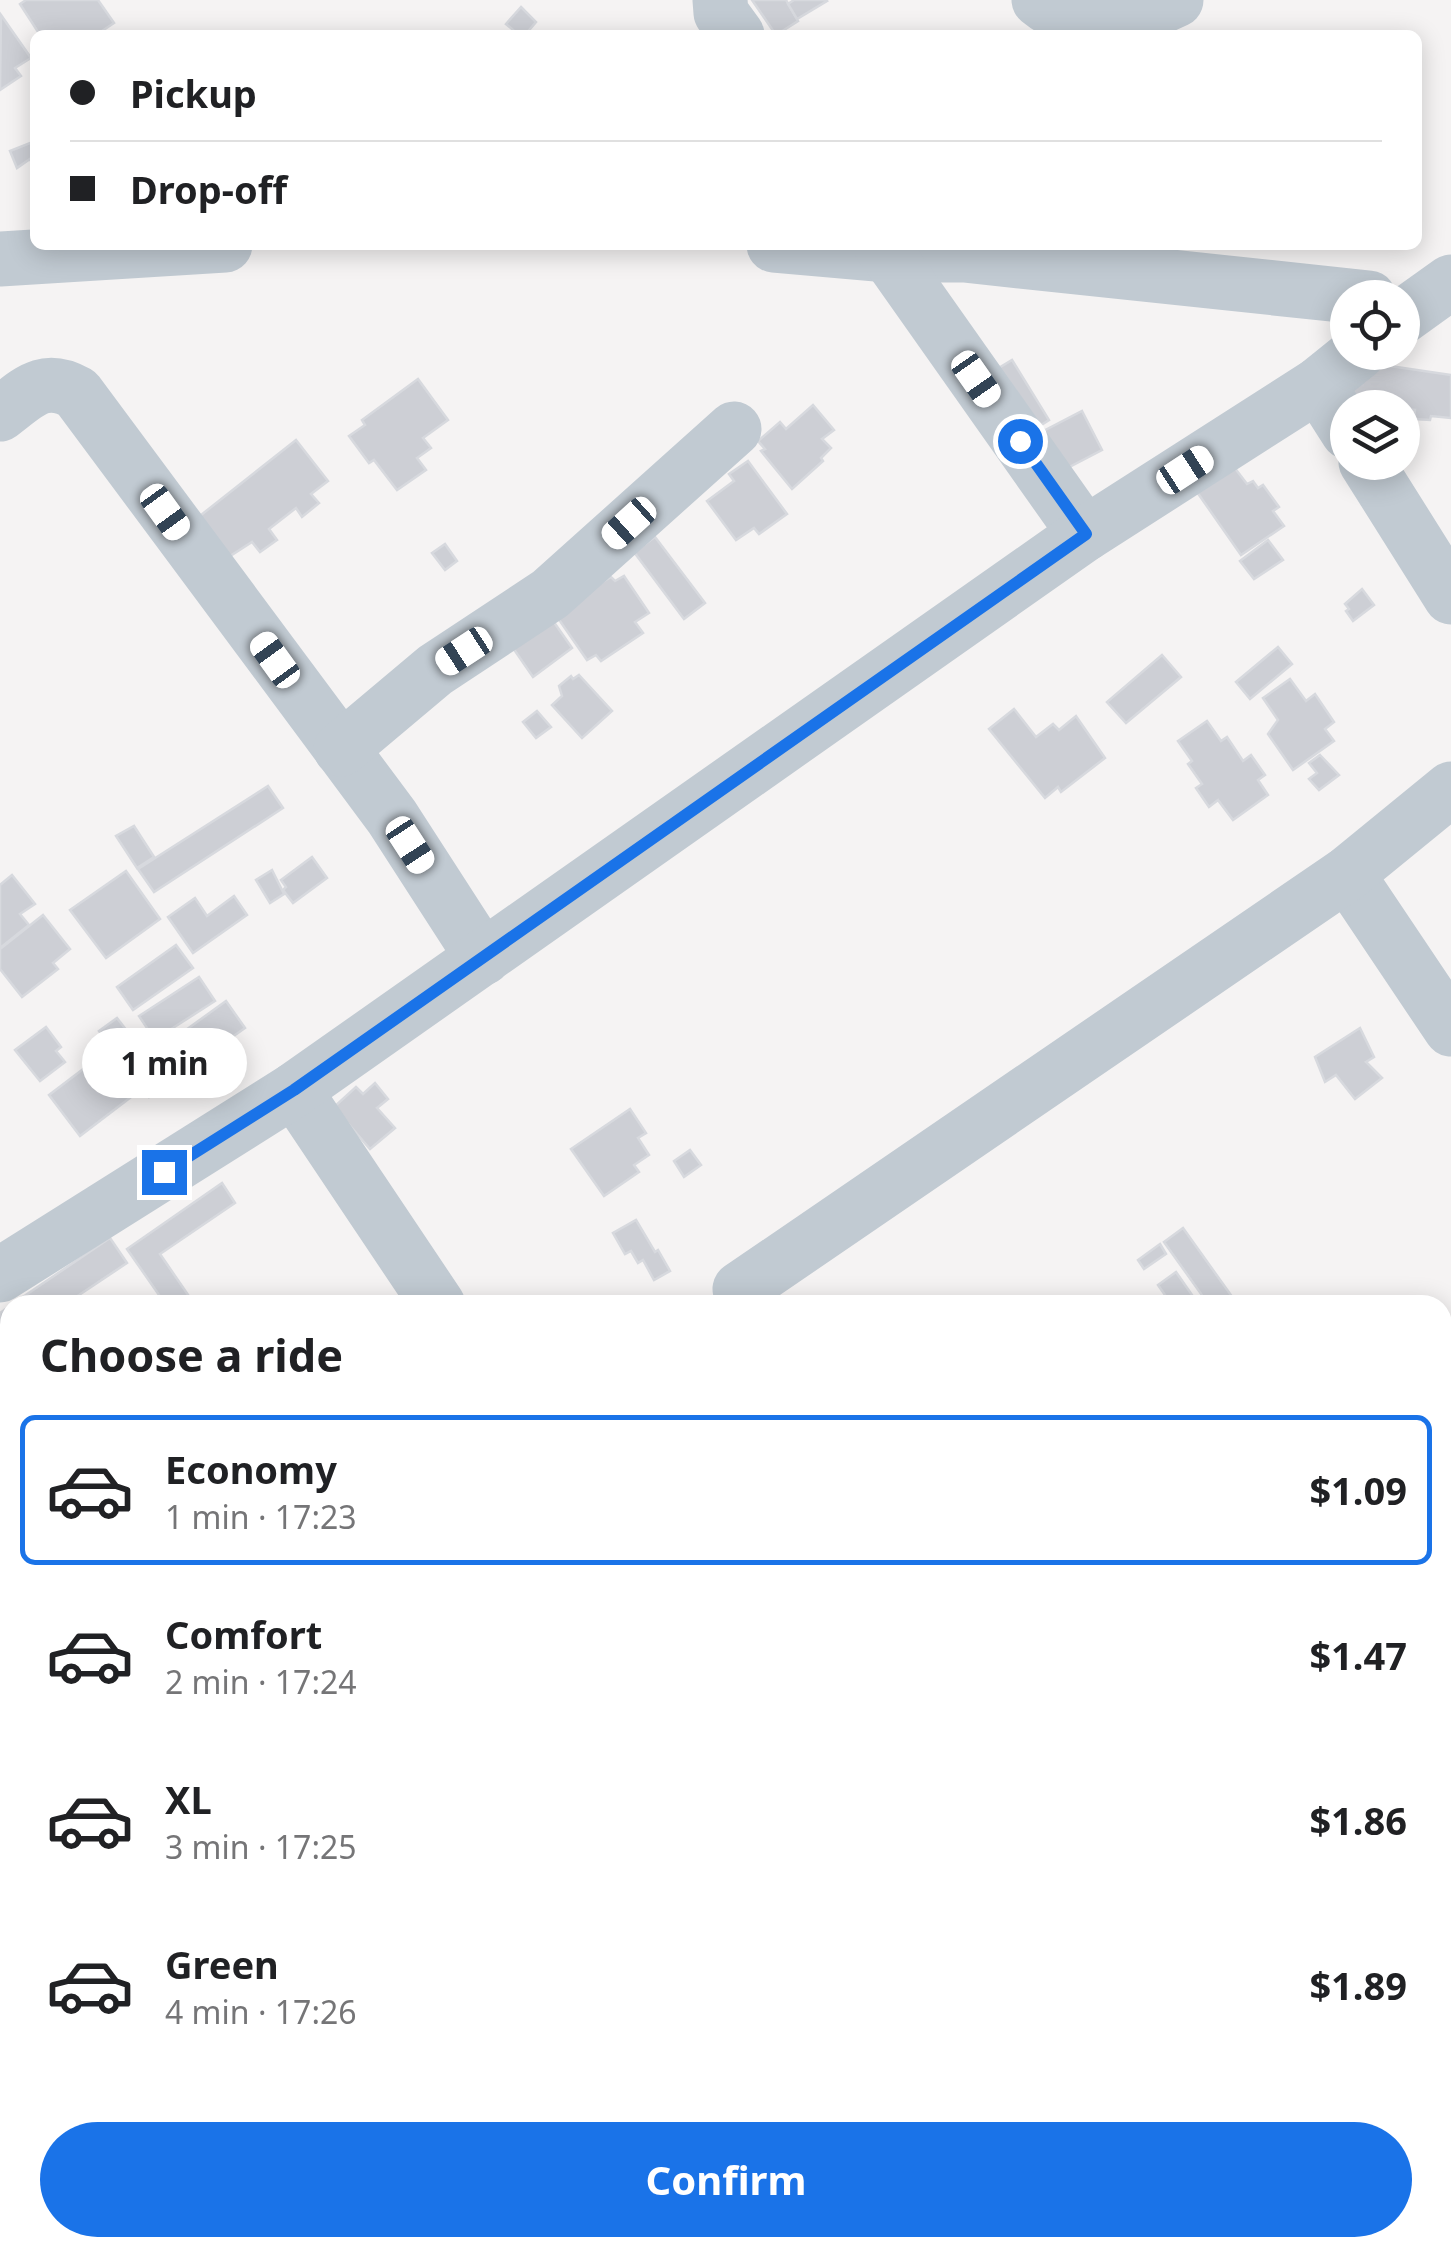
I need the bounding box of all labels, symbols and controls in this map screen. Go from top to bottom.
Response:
text: Pickup [130,67,257,119]
text: Drop-off [130,163,287,215]
map controls [1330,280,1420,480]
button: locate [1330,280,1420,370]
car [947,346,1005,412]
button: layers [1330,390,1420,480]
route start [998,419,1043,464]
car [1152,441,1218,499]
car [135,479,195,545]
car [597,492,661,554]
car [431,622,497,680]
car [245,627,305,693]
car [381,812,439,878]
callout: 1 min [81,1027,246,1097]
text: 1 min [120,1041,209,1084]
route end [142,1150,187,1195]
text: Choose a ride [40,1324,343,1385]
text: Economy [165,1443,337,1495]
icon: car [45,1445,135,1535]
text: $1.09 [1309,1464,1407,1516]
text: 1 min · 17:23 [165,1495,357,1538]
text: Comfort [165,1608,322,1660]
icon: car [45,1610,135,1700]
text: $1.47 [1309,1629,1407,1681]
text: 2 min · 17:24 [165,1660,357,1703]
text: XL [165,1773,212,1825]
icon: car [45,1775,135,1865]
text: $1.86 [1309,1794,1407,1846]
text: 3 min · 17:25 [165,1825,357,1868]
text: Green [165,1938,279,1990]
icon: car [45,1940,135,2030]
text: $1.89 [1309,1959,1407,2011]
text: 4 min · 17:26 [165,1990,357,2033]
button: Confirm [40,2122,1412,2237]

